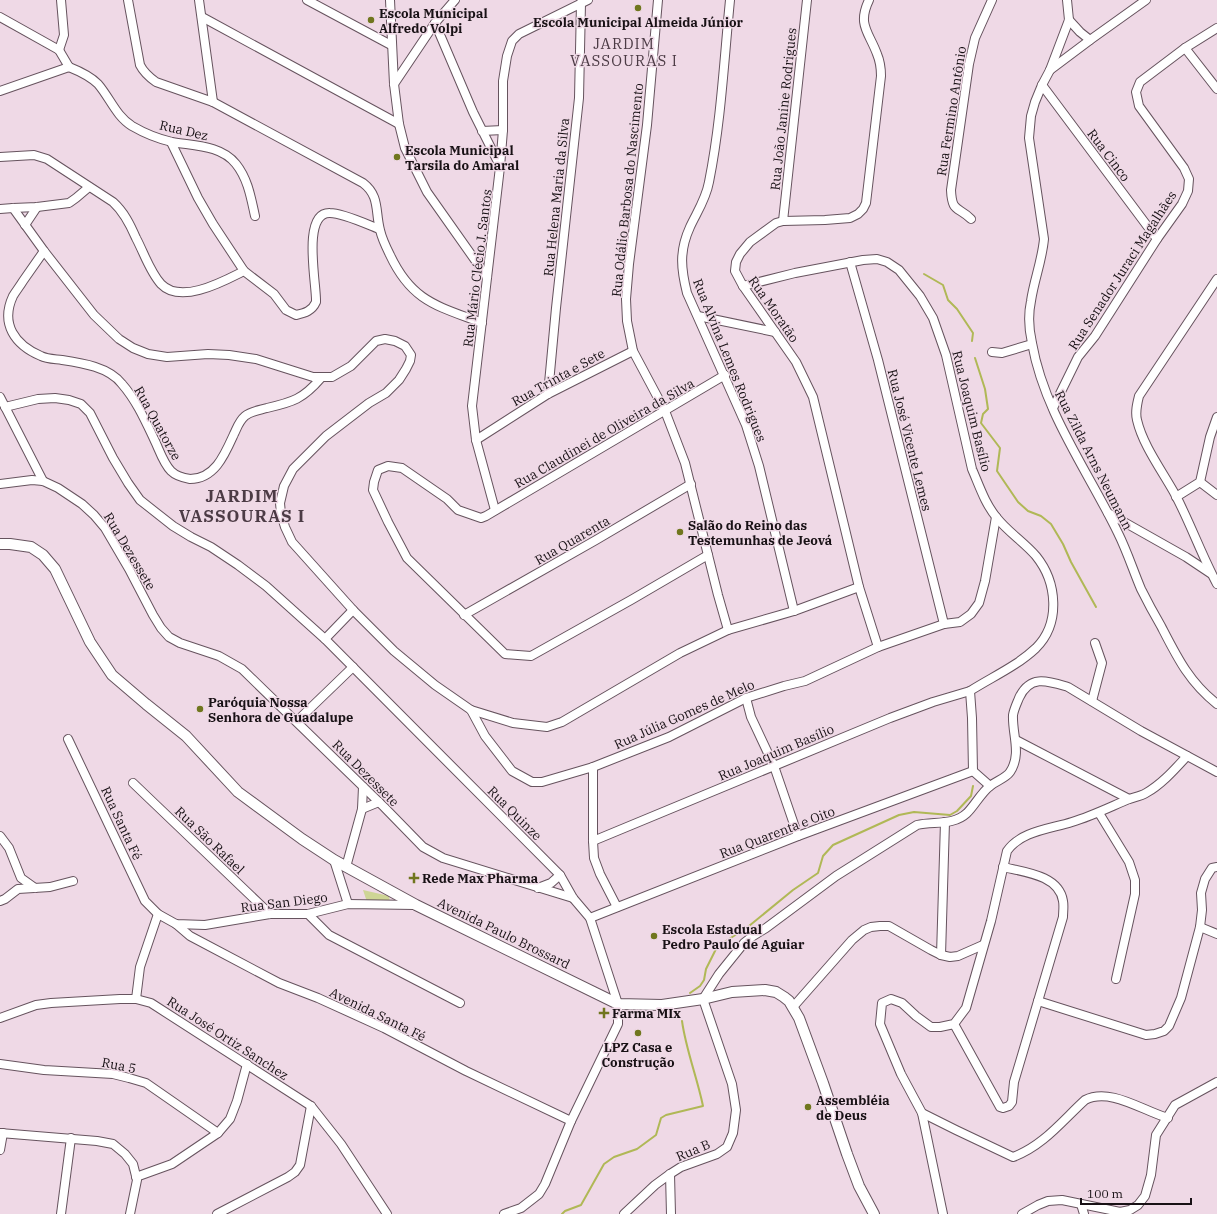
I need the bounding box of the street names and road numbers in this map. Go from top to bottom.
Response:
street label: Rua João Janine Rodrigues [767,27,800,191]
street label: Rua Fermino Antônio [933,45,970,177]
street label: Rua Odálio Barbosa do Nascimento [608,82,647,298]
street label: Rua Dez [158,117,210,144]
street label: Rua Helena Maria da Silva [540,117,573,277]
street label: Rua Cinco [1083,126,1134,185]
street label: Rua Senador Juraci Magalhães [1065,187,1180,353]
street label: Rua Mário Clécio J. Santos [459,188,496,348]
street label: Rua Moratão [744,273,803,346]
street label: Rua Alvina Lemes Rodrigues [689,276,770,444]
street label: Rua Trinta e Sete [509,345,608,410]
street label: Rua Joaquim Basílio [948,349,995,473]
street label: Rua José Vicente Lemes [884,367,935,513]
street label: Rua Claudinei de Oliveira da Silva [511,375,697,492]
street label: Rua Quatorze [130,383,185,463]
street label: Rua Zilda Arns Neumann [1051,387,1136,533]
street label: Rua Dezessete [100,509,159,593]
street label: Rua Quarenta [532,512,613,569]
street label: Rua Júlia Gomes de Melo [611,676,757,753]
street label: Rua Joaquim Basílio [716,720,837,785]
street label: Rua Dezessete [329,736,403,810]
street label: Rua Quinze [484,783,545,844]
street label: Rua Santa Fé [97,784,146,863]
street label: Rua São Rafael [171,803,248,878]
street label: Rua Quarenta e Oito [717,803,837,862]
street label: Rua San Diego [240,889,329,916]
street label: Avenida Paulo Brossard [435,894,573,973]
street label: Avenida Santa Fé [327,984,429,1045]
street label: Rua José Ortiz Sanchez [164,993,292,1084]
street label: Rua 5 [100,1054,138,1077]
street label: Rua B [674,1136,713,1165]

